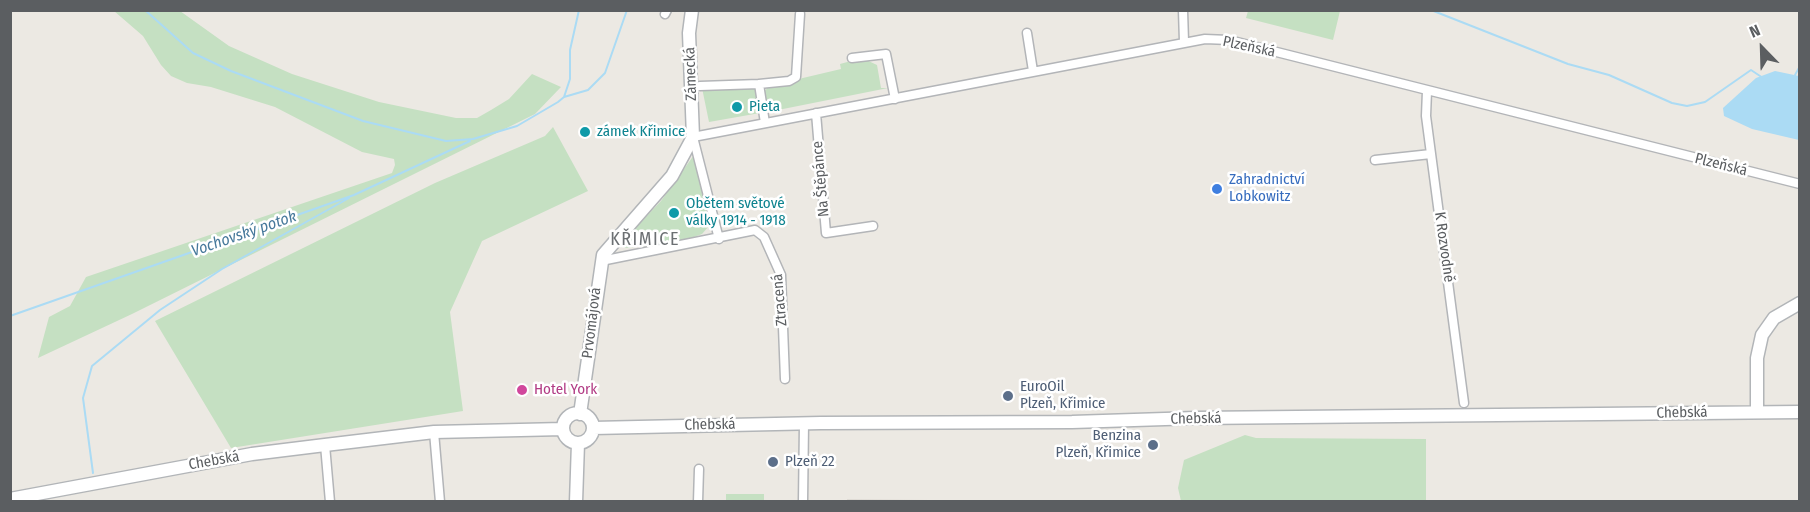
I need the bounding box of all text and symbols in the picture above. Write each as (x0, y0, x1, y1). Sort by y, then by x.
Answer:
north arrow (1732, 18, 1792, 78)
text: N (1747, 20, 1763, 42)
street label: Plzeňská (1221, 33, 1277, 61)
street label: Zámecká (681, 47, 701, 101)
place label: Pieta (749, 98, 780, 116)
marker: Pieta (730, 100, 744, 114)
place label: zámek Křimice (597, 123, 685, 141)
marker: zámek Křimice (578, 125, 592, 139)
street label: Na Štěpánce (809, 140, 833, 218)
street label: Plzeňská (1693, 150, 1749, 180)
place label: Zahradnictví Lobkowitz (1229, 171, 1305, 206)
marker: Zahradnictví Lobkowitz (1210, 182, 1224, 196)
place label: Obětem světové války 1914 - 1918 (686, 195, 786, 230)
marker: Obětem světové války 1914 - 1918 (667, 206, 681, 220)
water label: Vochovský potok (189, 207, 299, 261)
street label: K Rozvodně (1430, 211, 1458, 283)
district label: KŘIMICE (610, 229, 680, 251)
street label: Ztracená (769, 273, 791, 327)
street label: Prvomájová (579, 286, 605, 360)
place label: EuroOil Plzeň, Křimice (1020, 378, 1105, 413)
place label: Hotel York (534, 381, 597, 399)
marker: Hotel York (515, 383, 529, 397)
marker: EuroOil Plzeň, Křimice (1001, 389, 1015, 403)
street label: Chebská (1656, 404, 1708, 422)
street label: Chebská (1170, 410, 1222, 428)
street label: Chebská (684, 416, 736, 434)
place label: Benzina Plzeň, Křimice (1056, 427, 1141, 462)
marker: Benzina Plzeň, Křimice (1146, 438, 1160, 452)
street label: Chebská (187, 448, 241, 474)
place label: Plzeň 22 (785, 453, 835, 471)
marker: Plzeň 22 (766, 455, 780, 469)

